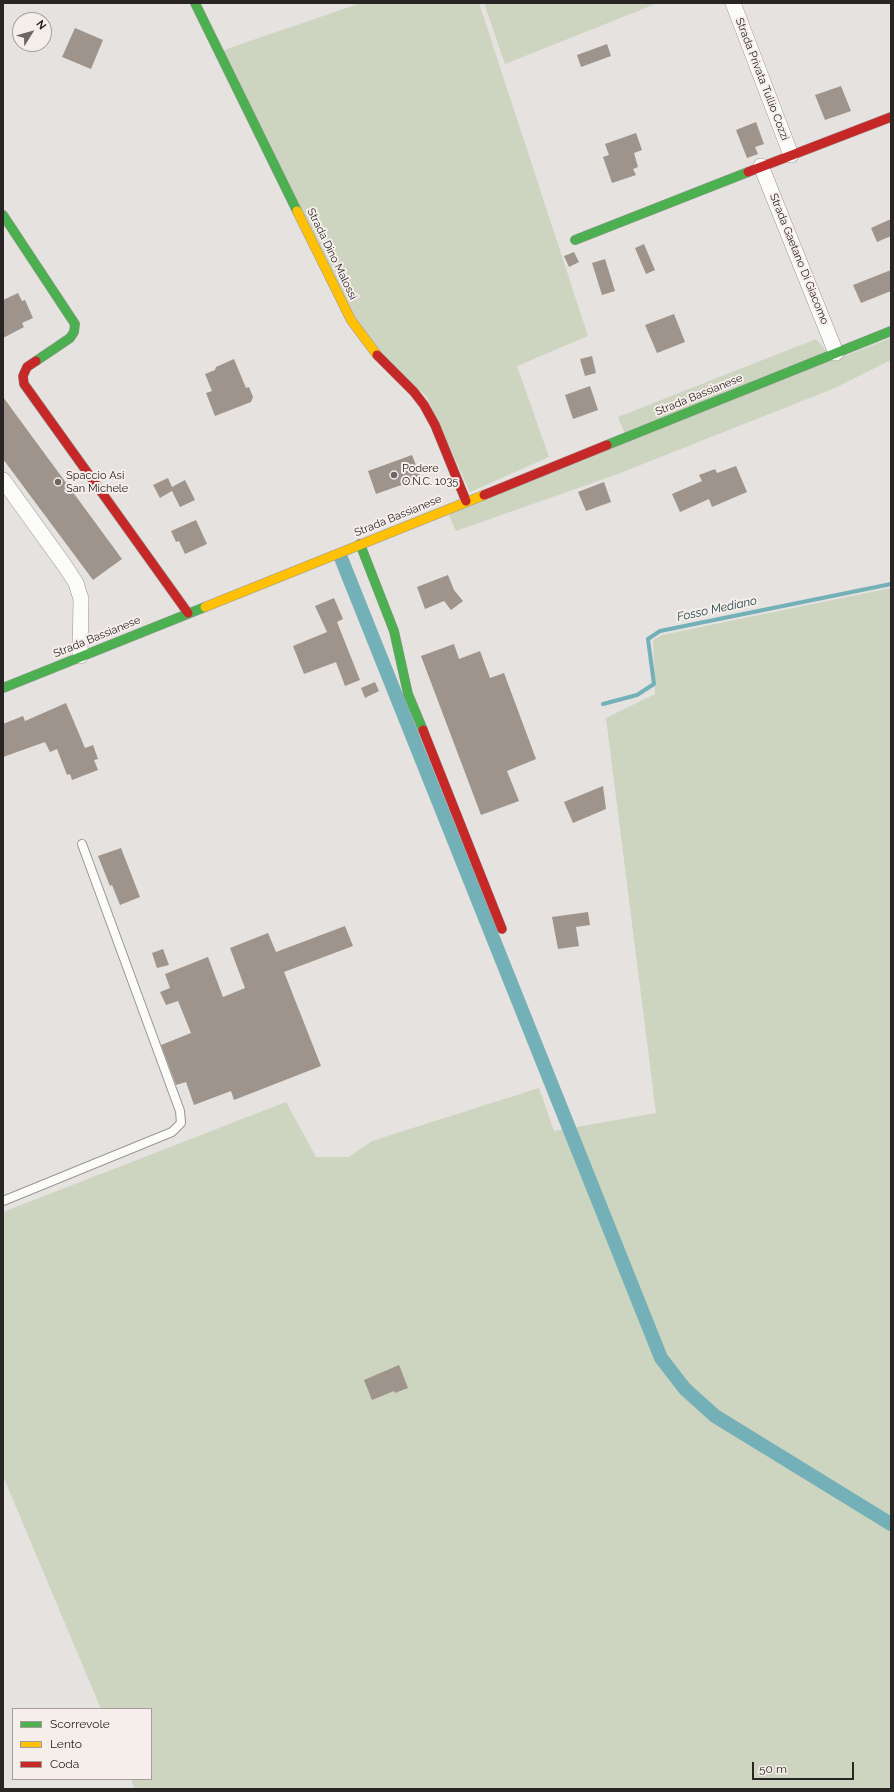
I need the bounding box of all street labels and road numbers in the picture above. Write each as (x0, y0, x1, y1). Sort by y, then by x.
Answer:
street label: Strada Privata Tullio Cozzi (733, 16, 791, 142)
street label: Strada Gaetano Di Giacomo (767, 192, 831, 326)
street label: Strada Dino Malossi (304, 206, 360, 302)
street label: Strada Bassianese (654, 372, 744, 418)
street label: Strada Bassianese (353, 493, 443, 539)
street label: Strada Bassianese (52, 614, 142, 660)

